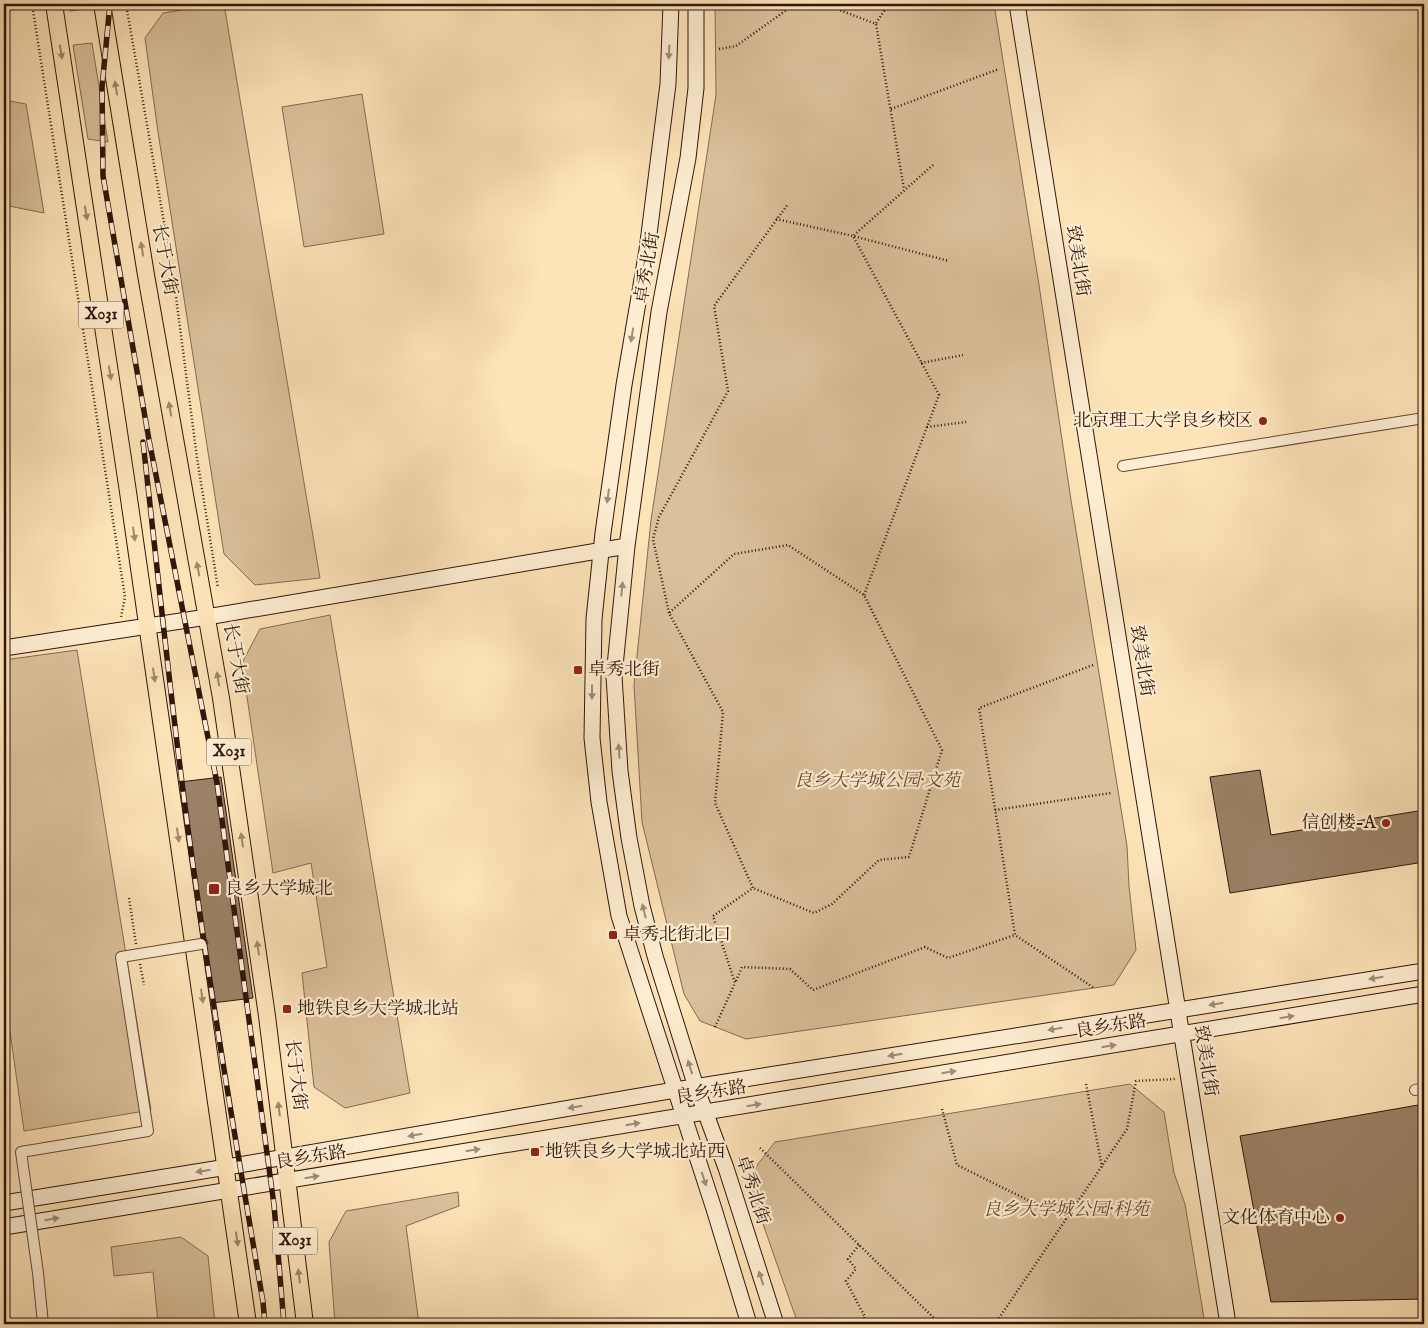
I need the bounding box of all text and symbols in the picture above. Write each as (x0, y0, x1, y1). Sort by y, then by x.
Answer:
one-way arrow (58, 44, 66, 60)
one-way arrow (665, 45, 673, 61)
one-way arrow (111, 80, 119, 96)
one-way arrow (82, 205, 90, 221)
street label: 长于大街 (146, 223, 182, 297)
street label: 致美北街 (1060, 224, 1094, 298)
street label: 卓秀北街 (630, 231, 666, 305)
one-way arrow (137, 240, 145, 256)
road number: X031 (78, 302, 124, 328)
one-way arrow (628, 327, 636, 343)
one-way arrow (106, 366, 114, 382)
one-way arrow (165, 401, 173, 417)
place label: 北京理工大学良乡校区 (1073, 410, 1253, 433)
marker: 北京理工大学良乡校区 (1257, 415, 1269, 427)
one-way arrow (604, 488, 612, 504)
one-way arrow (130, 526, 138, 542)
one-way arrow (194, 560, 202, 576)
one-way arrow (618, 580, 626, 596)
street label: 长于大街 (217, 622, 253, 696)
street label: 致美北街 (1124, 624, 1158, 698)
place label: 卓秀北街 (588, 659, 660, 682)
marker: 卓秀北街 (572, 664, 584, 676)
one-way arrow (150, 667, 158, 683)
one-way arrow (213, 670, 221, 686)
one-way arrow (588, 684, 596, 700)
road number: X031 (206, 739, 252, 766)
one-way arrow (615, 742, 623, 758)
park label: 良乡大学城公园·文苑 (794, 770, 963, 793)
place label: 信创楼-A (1301, 812, 1377, 835)
marker: 信创楼-A (1380, 817, 1392, 829)
one-way arrow (174, 828, 182, 844)
one-way arrow (238, 831, 246, 847)
place label: 良乡大学城北 (225, 878, 333, 901)
marker: 良乡大学城北 (207, 882, 221, 896)
one-way arrow (640, 904, 648, 919)
place label: 卓秀北街北口 (623, 924, 731, 947)
marker: 卓秀北街北口 (607, 929, 619, 941)
one-way arrow (253, 939, 261, 955)
one-way arrow (1368, 975, 1384, 983)
one-way arrow (198, 988, 206, 1004)
place label: 地铁良乡大学城北站 (297, 998, 459, 1021)
one-way arrow (1207, 1000, 1223, 1008)
marker: 地铁良乡大学城北站 (281, 1003, 293, 1015)
street label: 良乡东路 (1074, 1010, 1148, 1044)
one-way arrow (1279, 1012, 1295, 1020)
street label: 致美北街 (1188, 1024, 1222, 1098)
one-way arrow (1047, 1026, 1063, 1034)
street label: 长于大街 (279, 1038, 311, 1112)
one-way arrow (1102, 1042, 1118, 1050)
one-way arrow (886, 1052, 902, 1060)
one-way arrow (685, 1059, 693, 1074)
one-way arrow (942, 1068, 958, 1076)
street label: 良乡东路 (674, 1076, 748, 1110)
one-way arrow (275, 1100, 283, 1116)
one-way arrow (747, 1100, 763, 1108)
one-way arrow (567, 1104, 583, 1112)
one-way arrow (625, 1120, 641, 1128)
one-way arrow (407, 1131, 423, 1139)
street label: 良乡东路 (274, 1141, 348, 1175)
place label: 地铁良乡大学城北站西 (545, 1141, 725, 1164)
one-way arrow (465, 1146, 481, 1154)
marker: 地铁良乡大学城北站西 (529, 1146, 541, 1158)
street label: 卓秀北街 (730, 1152, 774, 1228)
one-way arrow (195, 1167, 211, 1175)
one-way arrow (701, 1171, 708, 1186)
one-way arrow (305, 1172, 321, 1180)
park label: 良乡大学城公园·科苑 (983, 1199, 1152, 1222)
place label: 文化体育中心 (1222, 1207, 1330, 1230)
marker: 文化体育中心 (1334, 1212, 1346, 1224)
one-way arrow (44, 1215, 60, 1223)
road number: X031 (272, 1228, 318, 1254)
one-way arrow (233, 1231, 241, 1247)
one-way arrow (295, 1268, 303, 1284)
one-way arrow (756, 1270, 764, 1285)

